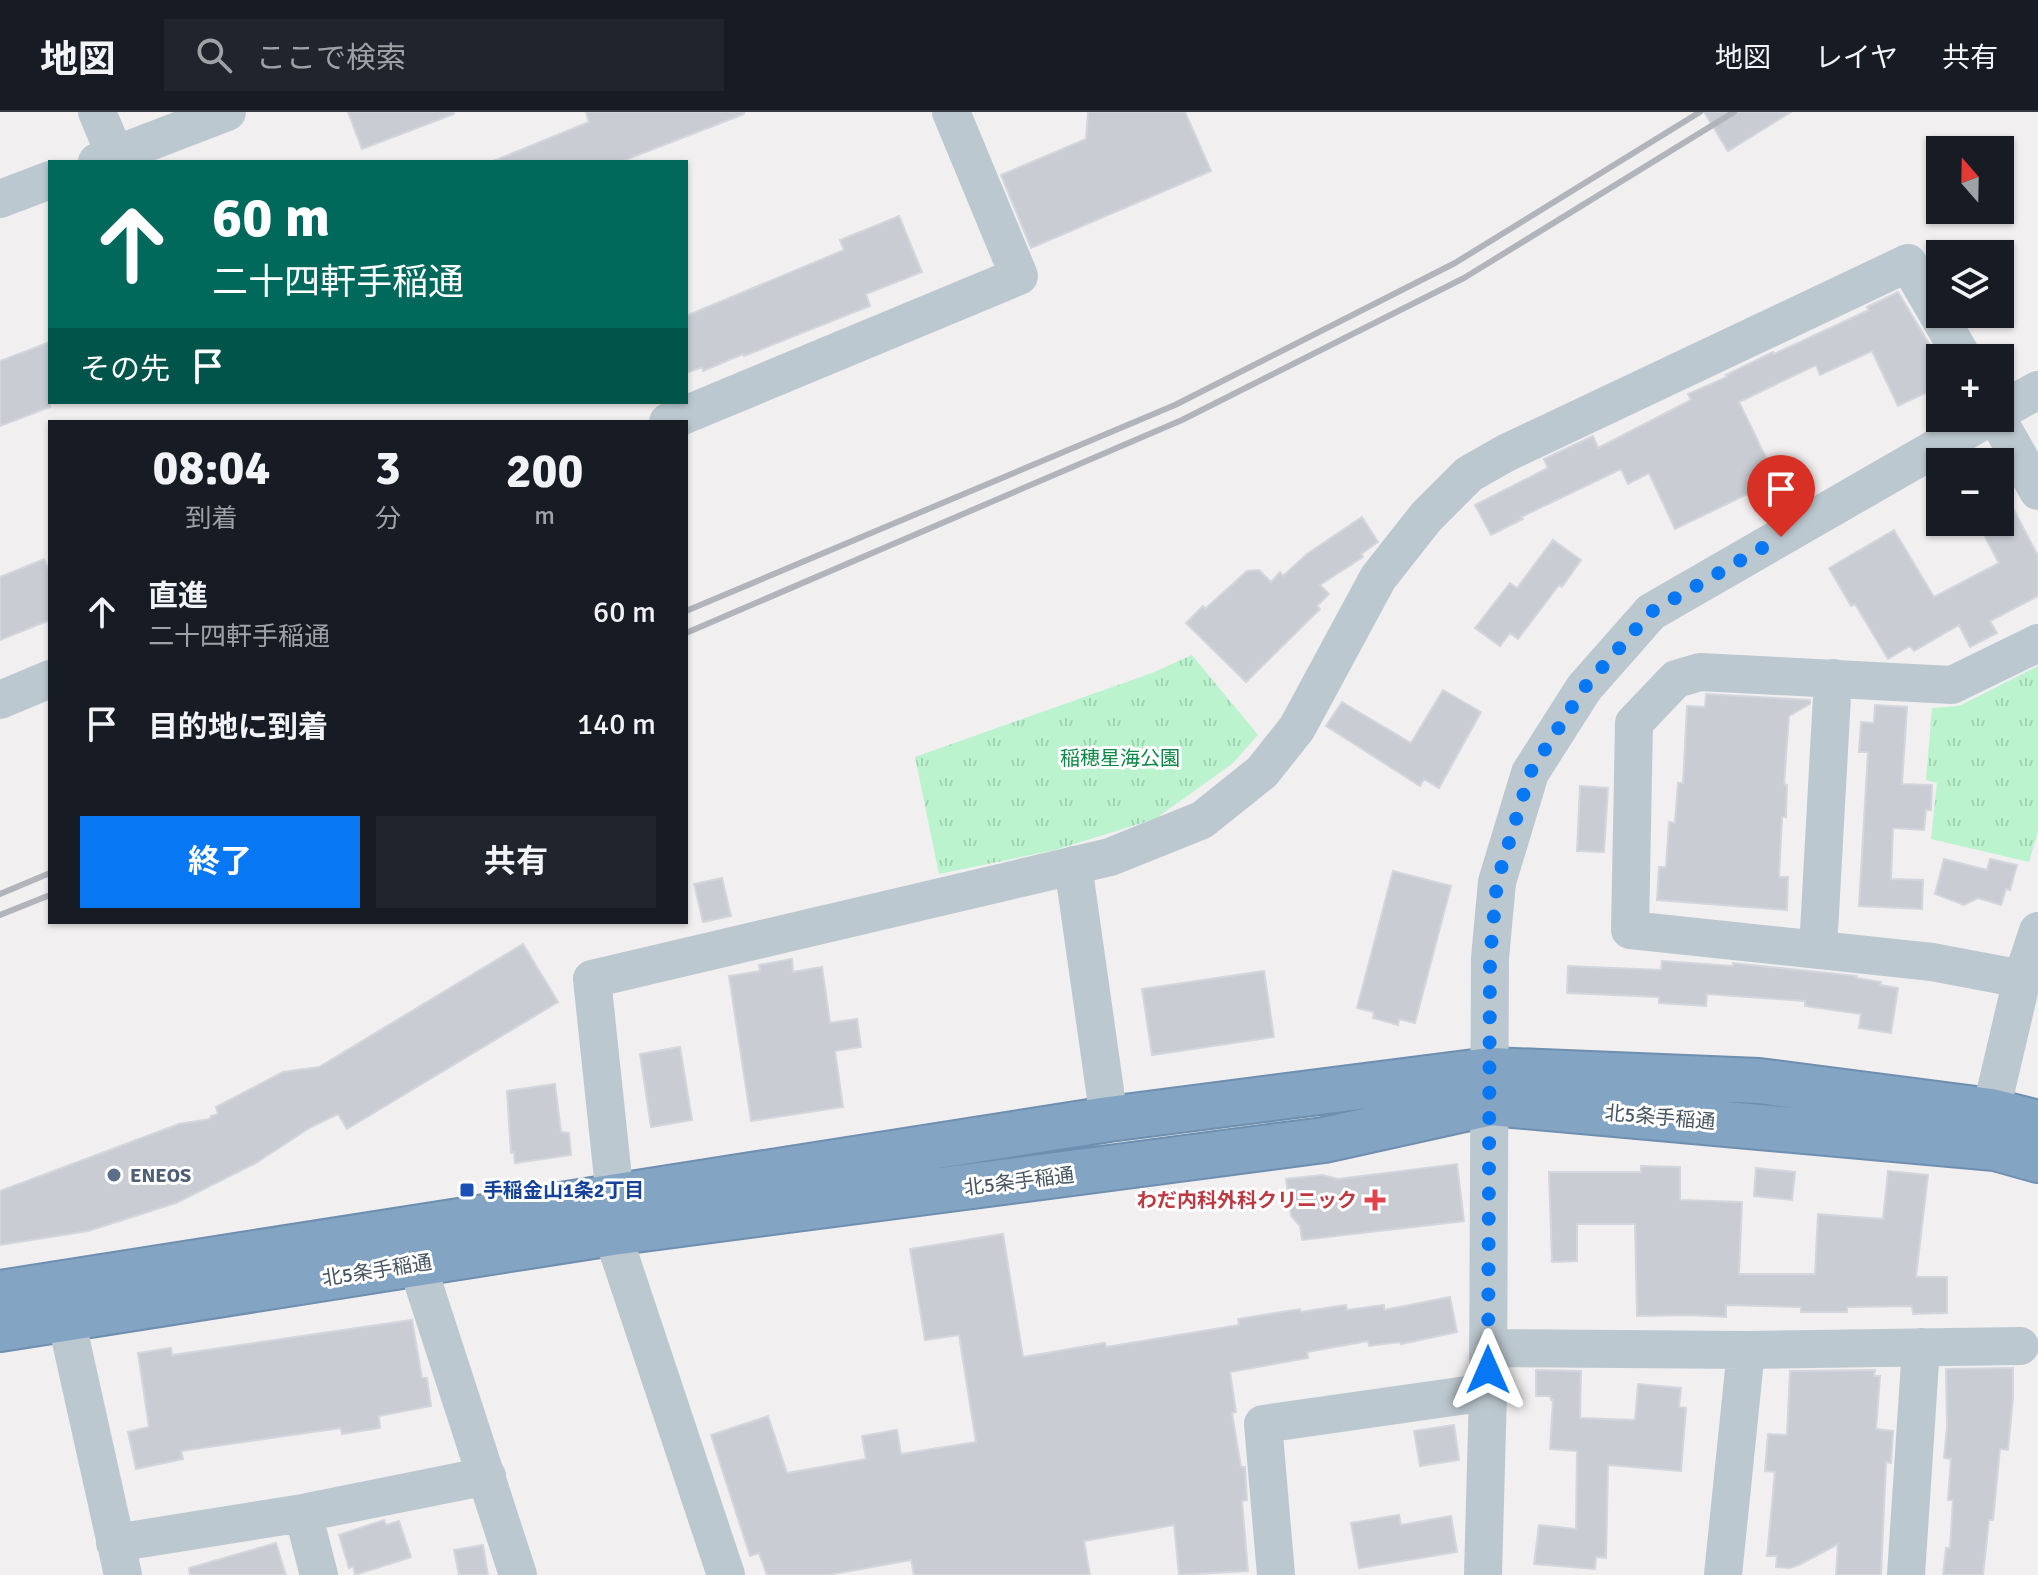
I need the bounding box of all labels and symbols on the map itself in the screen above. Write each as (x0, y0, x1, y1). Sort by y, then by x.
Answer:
north arrow (1926, 136, 2014, 224)
pin (1747, 455, 1815, 537)
park label: 稲穂星海公園 (1060, 746, 1180, 771)
street label: 北5条手稲通 (1604, 1100, 1716, 1135)
street label: 北5条手稲通 (963, 1162, 1076, 1201)
place label: ENEOS (130, 1163, 191, 1188)
marker: ENEOS (105, 1166, 123, 1184)
place label: 手稲金山1条2丁目 (483, 1178, 645, 1203)
marker: 手稲金山1条2丁目 (458, 1181, 476, 1199)
place label: わだ内科外科クリニック (1137, 1188, 1357, 1213)
marker: わだ内科外科クリニック (1364, 1189, 1386, 1211)
street label: 北5条手稲通 (320, 1249, 434, 1292)
position arrow (1446, 1328, 1530, 1412)

